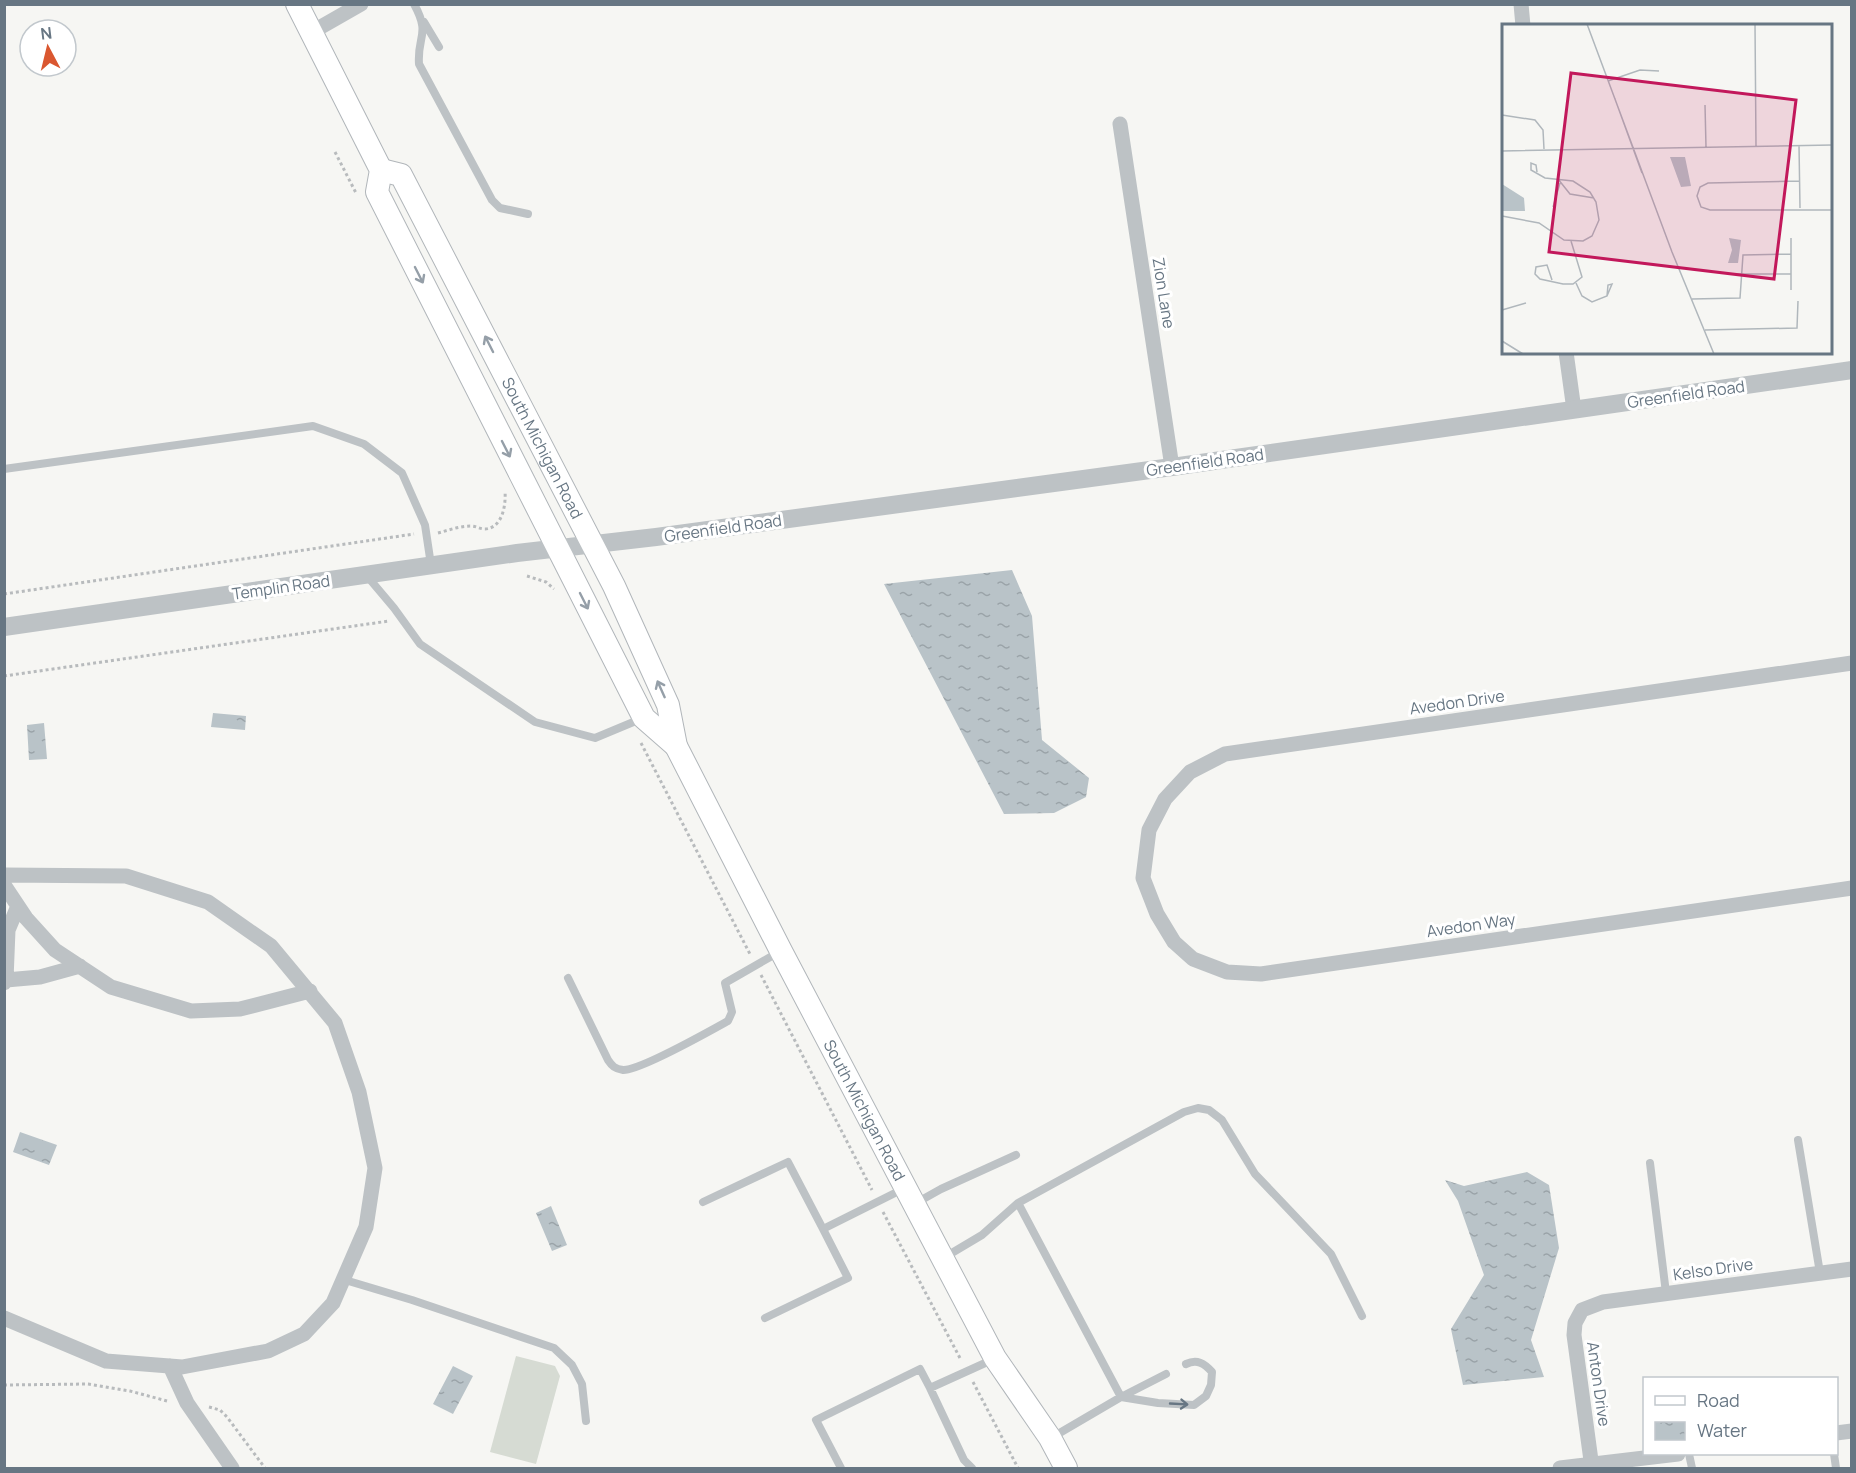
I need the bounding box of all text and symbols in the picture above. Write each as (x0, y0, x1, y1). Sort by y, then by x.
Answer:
north arrow (18, 18, 78, 78)
text: N (39, 21, 53, 45)
inset map (1502, 24, 1832, 354)
street label: Zion Lane (1148, 256, 1180, 330)
one-way arrow (413, 265, 425, 283)
one-way arrow (483, 335, 494, 353)
street label: South Michigan Road (497, 373, 588, 522)
street label: Greenfield Road (1626, 375, 1746, 413)
one-way arrow (501, 439, 513, 457)
street label: Greenfield Road (1145, 443, 1265, 481)
street label: Greenfield Road (663, 509, 783, 547)
street label: Templin Road (231, 569, 331, 605)
one-way arrow (578, 592, 590, 609)
one-way arrow (655, 681, 666, 699)
street label: Avedon Drive (1408, 684, 1506, 720)
street label: Avedon Way (1425, 908, 1517, 942)
street label: South Michigan Road (819, 1036, 911, 1184)
street label: Kelso Drive (1672, 1253, 1754, 1285)
street label: Anton Drive (1582, 1340, 1616, 1428)
legend (1643, 1377, 1838, 1455)
text: Road (1697, 1388, 1740, 1412)
one-way arrow (1169, 1399, 1189, 1410)
text: Water (1697, 1418, 1747, 1442)

